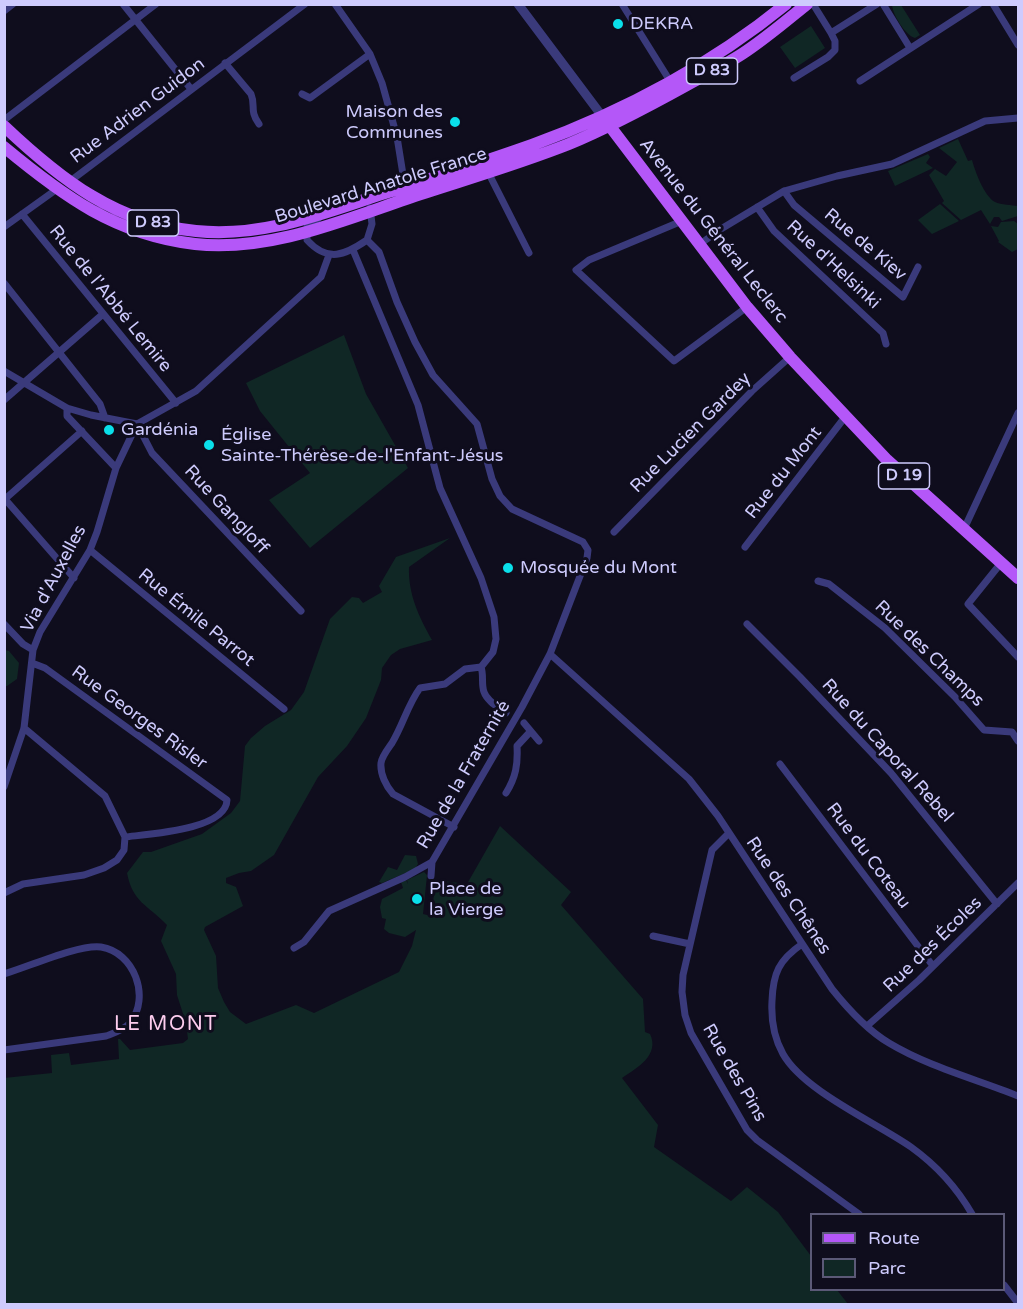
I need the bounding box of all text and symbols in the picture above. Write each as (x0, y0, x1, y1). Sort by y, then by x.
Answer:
place label: DEKRA (630, 13, 693, 35)
marker: DEKRA (611, 17, 625, 31)
street label: Rue Adrien Guidon (67, 53, 209, 169)
road number: D 83 (686, 58, 738, 84)
place label: Maison des Communes (346, 101, 443, 144)
marker: Maison des Communes (448, 115, 462, 129)
street label: Avenue du Général Leclerc (634, 134, 792, 328)
street label: Boulevard Anatole France (272, 143, 490, 229)
street label: Rue de Kiev (819, 204, 911, 286)
road number: D 83 (128, 210, 178, 236)
street label: Rue d'Helsinki (782, 216, 884, 314)
street label: Rue de l'Abbé Lemire (44, 221, 176, 377)
street label: Rue Lucien Gardey (626, 368, 756, 498)
place label: Gardénia (121, 419, 198, 441)
street label: Rue du Mont (741, 422, 827, 524)
marker: Gardénia (102, 423, 116, 437)
place label: Église Sainte-Thérèse-de-l'Enfant-Jésus (221, 424, 503, 466)
marker: Église Sainte-Thérèse-de-l'Enfant-Jésus (202, 438, 216, 452)
street label: Rue Gangloff (179, 461, 273, 559)
road number: D 19 (878, 463, 930, 489)
street label: Via d'Auxelles (17, 522, 91, 636)
place label: Mosquée du Mont (520, 557, 677, 579)
marker: Mosquée du Mont (501, 561, 515, 575)
street label: Rue Émile Parrot (133, 564, 259, 672)
street label: Rue des Champs (870, 596, 988, 712)
street label: Rue Georges Risler (67, 662, 211, 774)
street label: Rue du Caporal Rebel (817, 675, 957, 827)
street label: Rue de la Fraternité (413, 697, 515, 853)
street label: Rue du Coteau (821, 799, 915, 913)
street label: Rue des Chênes (741, 833, 835, 959)
place label: Place de la Vierge (429, 878, 503, 920)
marker: Place de la Vierge (410, 892, 424, 906)
street label: Rue des Écoles (879, 893, 987, 997)
district label: LE MONT (114, 1013, 218, 1037)
street label: Rue des Pins (697, 1020, 771, 1126)
legend (810, 1213, 1005, 1291)
text: Route (868, 1227, 920, 1249)
text: Parc (868, 1257, 906, 1279)

